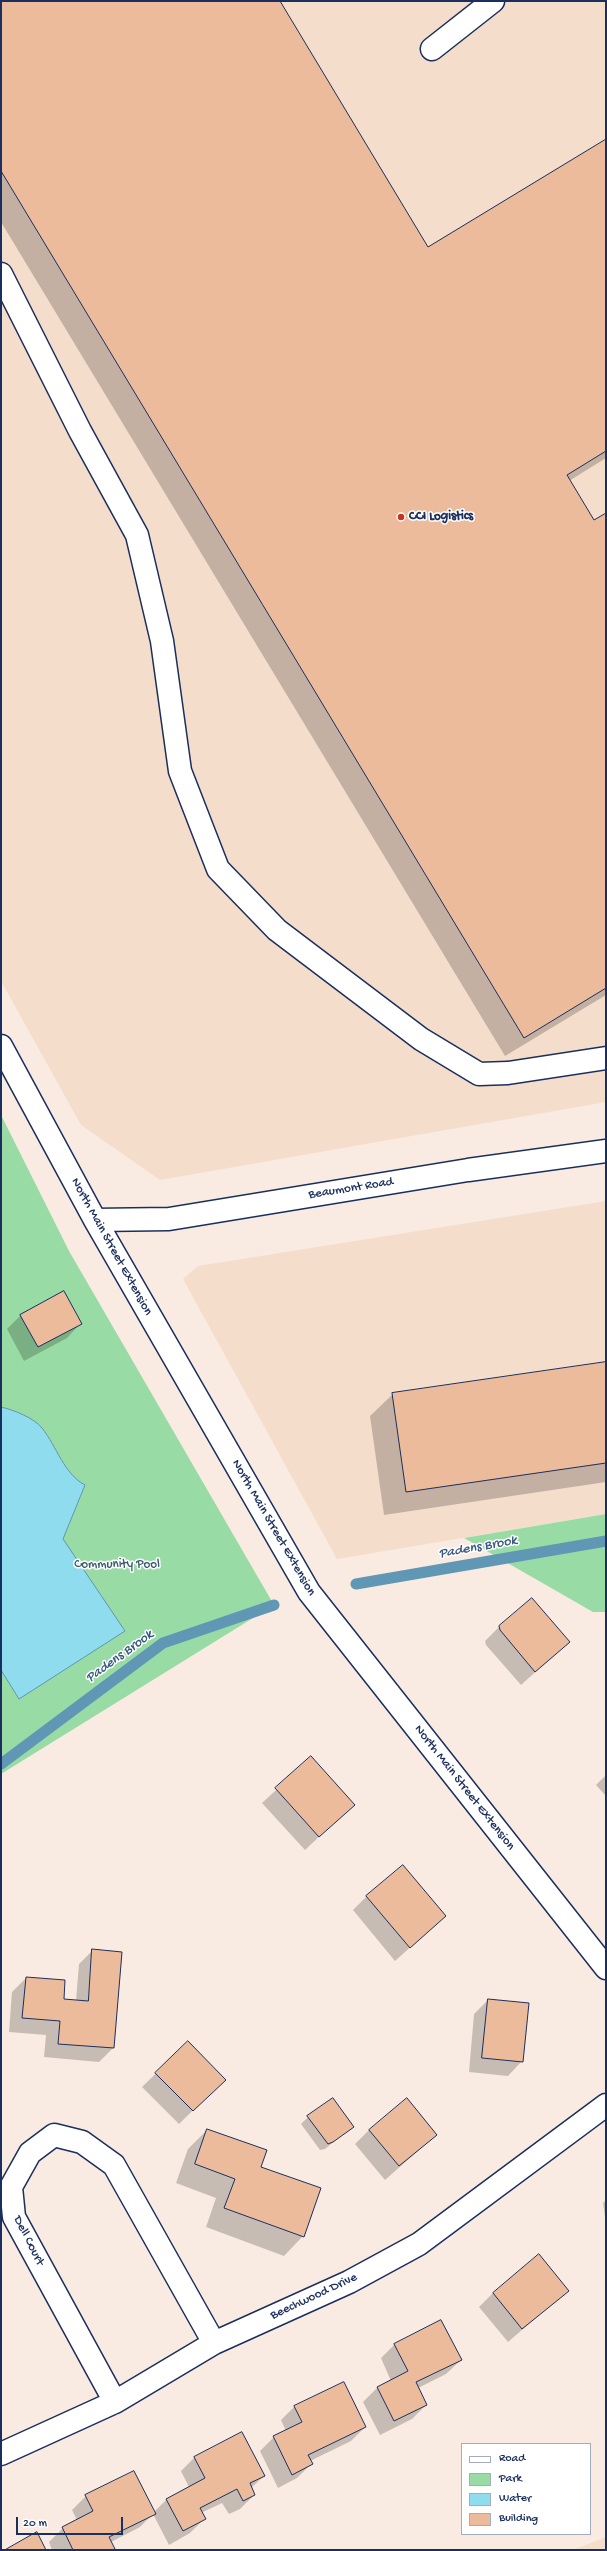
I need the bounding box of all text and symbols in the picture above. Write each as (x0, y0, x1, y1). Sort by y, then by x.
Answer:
place label: CCI Logistics (409, 509, 473, 525)
marker: CCI Logistics (396, 512, 406, 522)
street label: North Main Street Extension (67, 1175, 155, 1319)
street label: Beaumont Road (308, 1175, 394, 1203)
street label: North Main Street Extension (228, 1457, 318, 1599)
water label: Padens Brook (438, 1533, 518, 1563)
park label: Community Pool (74, 1557, 160, 1573)
water label: Padens Brook (83, 1627, 157, 1687)
street label: North Main Street Extension (410, 1722, 518, 1854)
street label: Dell Court (9, 2213, 47, 2269)
street label: Beechwood Drive (268, 2270, 360, 2324)
legend (461, 2443, 591, 2535)
text: Road (499, 2452, 525, 2466)
text: Park (499, 2472, 522, 2486)
text: Water (499, 2492, 531, 2506)
scale bar (18, 2509, 125, 2535)
text: Building (499, 2512, 538, 2526)
text: 20 m (23, 2517, 47, 2531)

